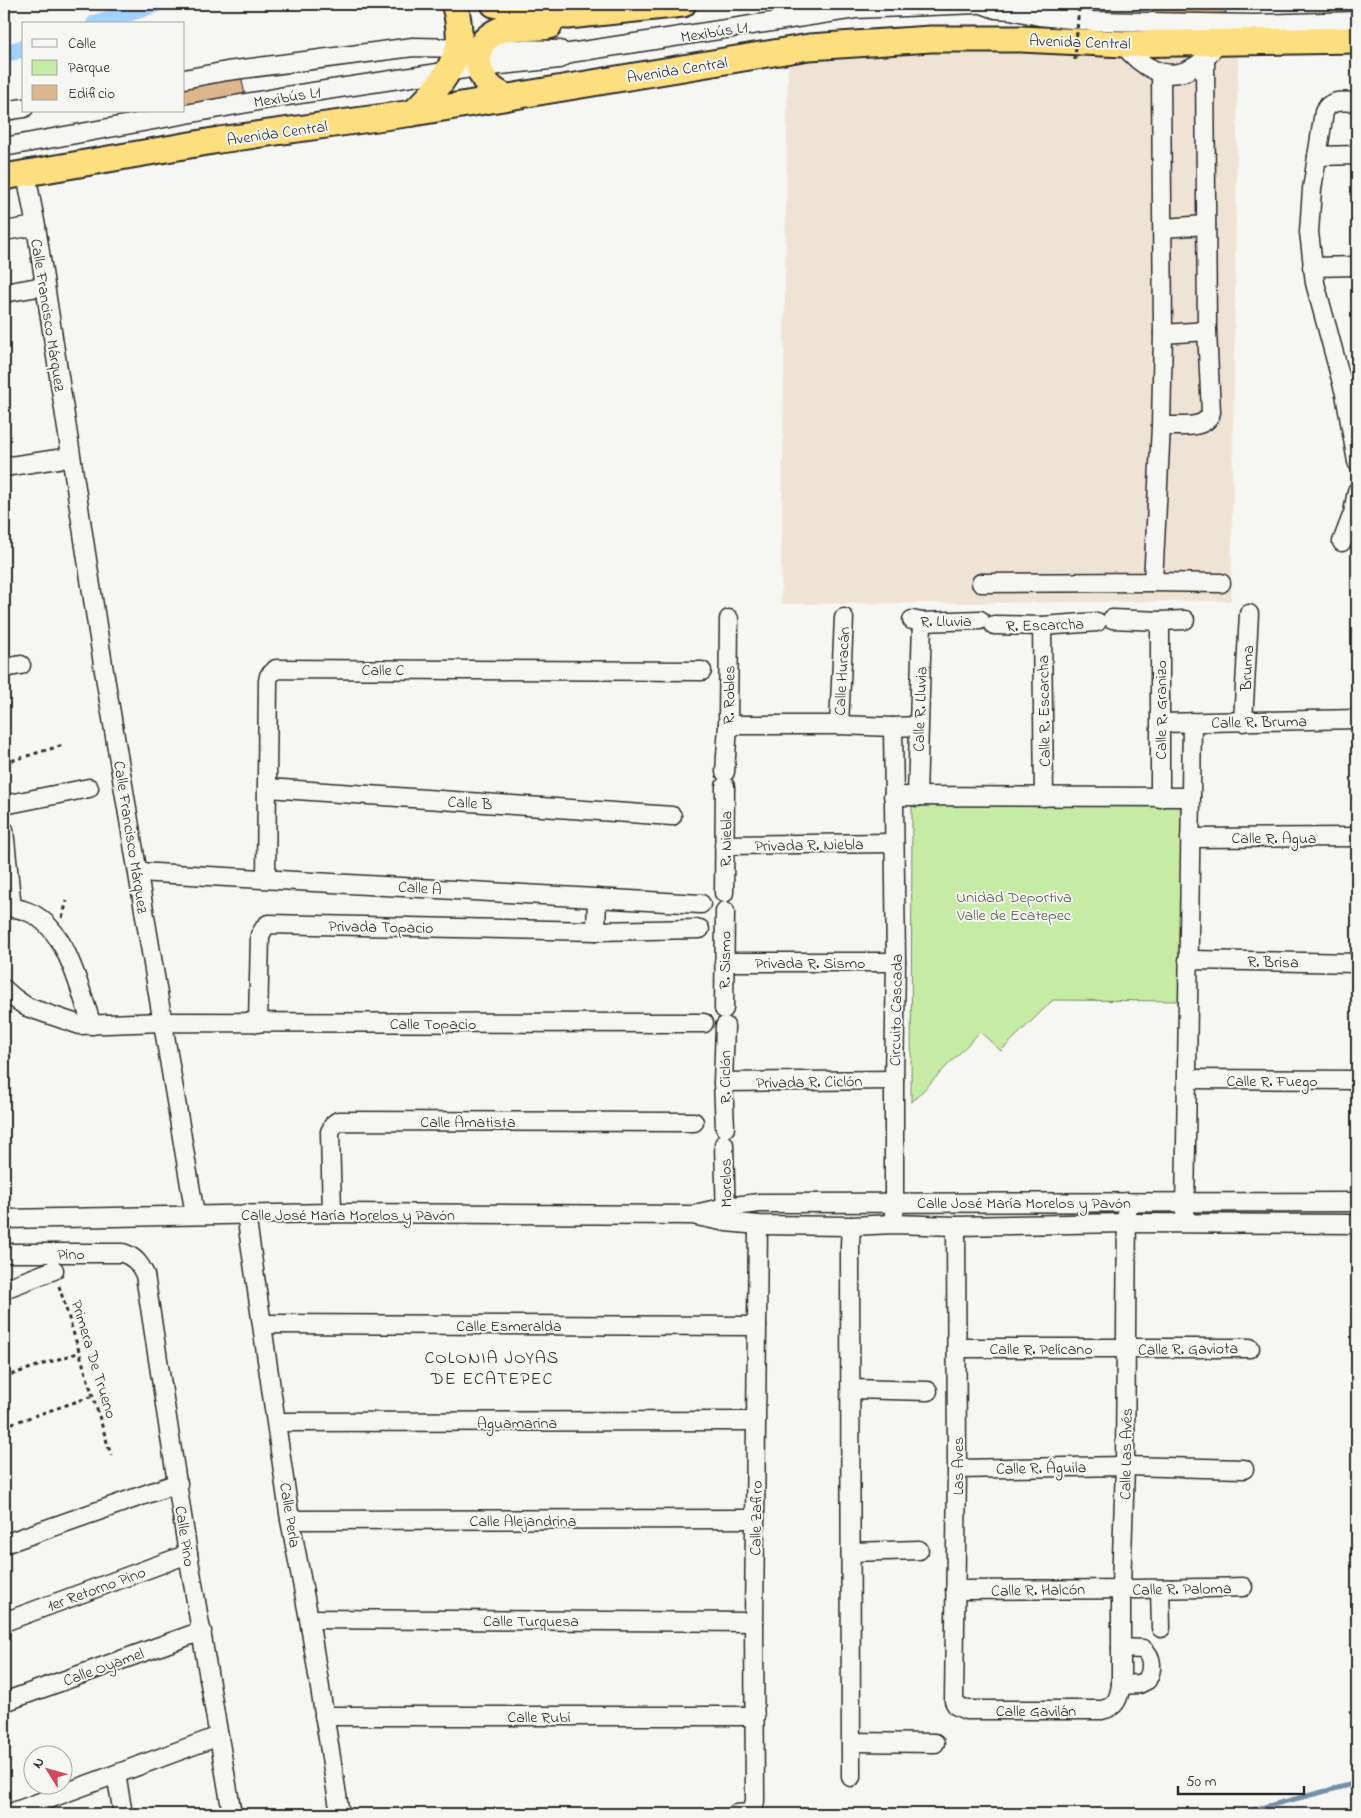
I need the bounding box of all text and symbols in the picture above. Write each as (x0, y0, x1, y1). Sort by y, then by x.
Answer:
street label: Mexibús L1 (679, 16, 750, 50)
legend (22, 22, 185, 112)
street label: Avenida Central (1029, 29, 1131, 57)
text: Calle (68, 33, 96, 55)
street label: Avenida Central (625, 51, 730, 91)
text: Parque (68, 57, 110, 79)
street label: Mexibús L1 (252, 81, 323, 115)
text: Edificio (68, 83, 115, 105)
street label: Avenida Central (225, 115, 330, 153)
street label: Calle Francisco Márquez (23, 237, 71, 394)
street label: R. Lluvia (920, 610, 972, 634)
street label: R. Escarcha (1006, 613, 1084, 639)
street label: Calle Huracán (829, 626, 857, 716)
street label: Bruma (1235, 645, 1261, 693)
street label: Calle R. Escarcha (1032, 655, 1058, 767)
street label: Calle C (362, 659, 405, 683)
street label: Calle R. Granizo (1150, 660, 1174, 760)
street label: R. Robles (717, 665, 743, 725)
street label: Calle R. Lluvia (908, 666, 934, 752)
street label: Calle R. Bruma (1211, 710, 1307, 736)
street label: Calle Francisco Márquez (106, 759, 154, 916)
street label: Calle B (447, 790, 493, 818)
street label: R. Niebla (715, 811, 739, 867)
street label: Calle R. Agua (1232, 827, 1316, 851)
street label: Privada R. Niebla (754, 833, 864, 859)
street label: Calle A (397, 875, 443, 903)
park label: Unidad Deportiva Valle de Ecatepec (956, 886, 1072, 928)
street label: Privada Topacio (328, 915, 434, 941)
street label: R. Sismo (713, 931, 739, 989)
street label: R. Brisa (1247, 951, 1299, 975)
street label: Privada R. Sismo (755, 952, 865, 976)
street label: Circuito Cascada (884, 954, 910, 1066)
street label: Calle Topacio (390, 1013, 476, 1037)
street label: R. Ciclón (714, 1050, 738, 1104)
street label: Privada R. Ciclón (756, 1070, 863, 1096)
street label: Calle R. Fuego (1226, 1070, 1318, 1094)
street label: Calle Amatista (420, 1111, 516, 1135)
street label: Morelos (715, 1158, 739, 1208)
street label: Calle José María Morelos y Pavón (917, 1192, 1131, 1216)
street label: Calle José María Morelos y Pavón (241, 1204, 455, 1228)
street label: Pino (57, 1243, 85, 1267)
street label: Primera De Trueno (64, 1297, 123, 1422)
street label: Calle Esmeralda (456, 1315, 562, 1339)
street label: Calle R. Gaviota (1138, 1337, 1238, 1363)
street label: Calle R. Pelícano (989, 1338, 1093, 1362)
district label: COLONIA JOYAS DE ECATEPEC (425, 1346, 559, 1393)
street label: Calle Las Avés (1114, 1408, 1140, 1500)
street label: Aguamarina (477, 1412, 557, 1436)
street label: Las Aves (947, 1437, 971, 1495)
street label: Calle R. Águila (996, 1456, 1086, 1482)
street label: Calle Zafiro (744, 1480, 770, 1556)
street label: Calle Perla (272, 1481, 306, 1550)
street label: Calle Pino (167, 1504, 201, 1568)
street label: Calle Alejandrina (470, 1510, 576, 1534)
street label: 1er Retorno Pino (44, 1561, 149, 1619)
street label: Calle R. Paloma (1132, 1577, 1232, 1603)
street label: Calle R. Halcón (991, 1578, 1085, 1604)
street label: Calle Turquesa (483, 1610, 579, 1634)
street label: Calle Oyamel (60, 1642, 148, 1694)
street label: Calle Gavilán (996, 1700, 1076, 1724)
street label: Calle Rubí (507, 1706, 571, 1730)
north arrow (22, 1746, 72, 1796)
text: N (28, 1753, 50, 1773)
scale bar (1178, 1763, 1305, 1795)
text: 50 m (1186, 1771, 1217, 1793)

